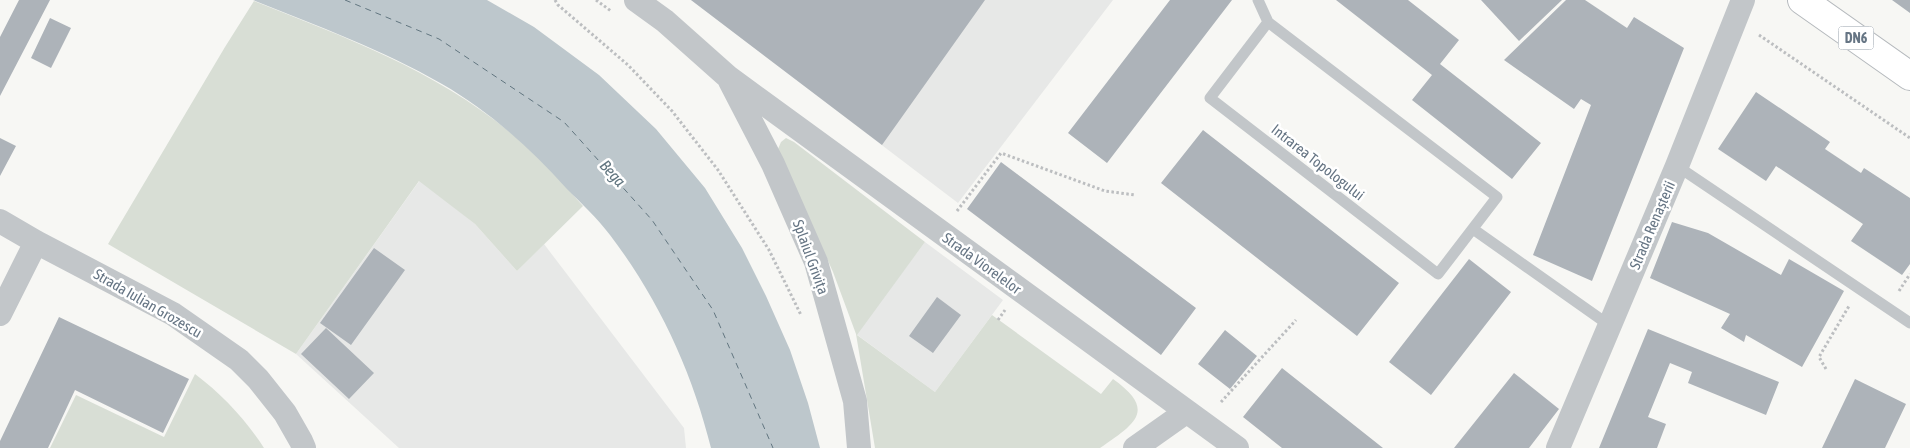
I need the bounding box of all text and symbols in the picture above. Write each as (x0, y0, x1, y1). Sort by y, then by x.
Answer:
road number: DN6 (1838, 26, 1874, 49)
street label: Intrarea Topologului (1268, 121, 1368, 203)
water label: Bega (596, 156, 630, 191)
street label: Strada Renașterii (1626, 178, 1678, 272)
street label: Splaiul Grivița (790, 218, 832, 296)
street label: Strada Viorelelor (939, 229, 1025, 298)
street label: Strada Iulian Grozescu (91, 265, 205, 341)

